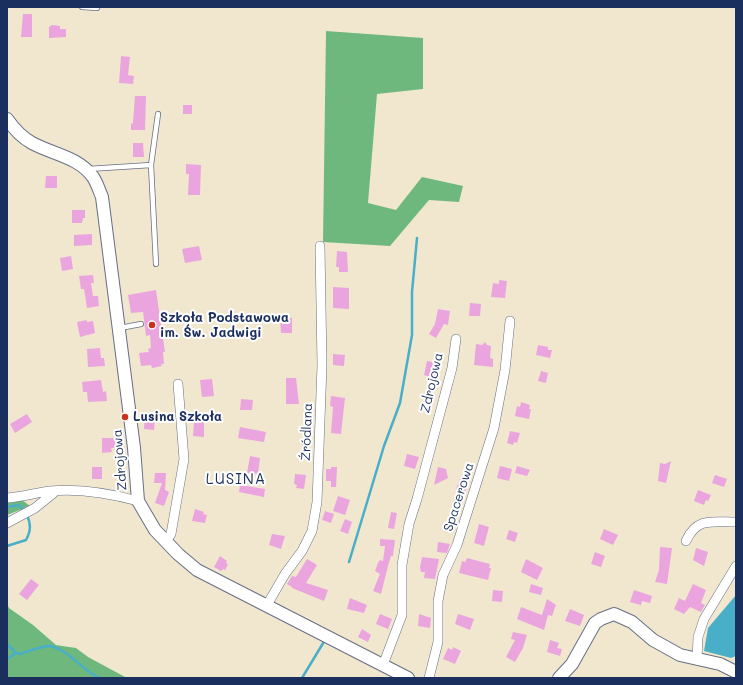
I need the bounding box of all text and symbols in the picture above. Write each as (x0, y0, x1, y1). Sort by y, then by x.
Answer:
place label: Szkoła Podstawowa im. Św. Jadwigi (160, 310, 289, 341)
marker: Szkoła Podstawowa im. Św. Jadwigi (147, 320, 157, 330)
street label: Zdrojowa (417, 351, 447, 415)
street label: Źródlana (298, 403, 316, 461)
place label: Lusina Szkoła (133, 409, 222, 425)
marker: Lusina Szkoła (120, 412, 130, 422)
street label: Zdrojowa (110, 429, 130, 491)
street label: Spacerowa (441, 461, 477, 533)
district label: LUSINA (206, 470, 266, 488)

